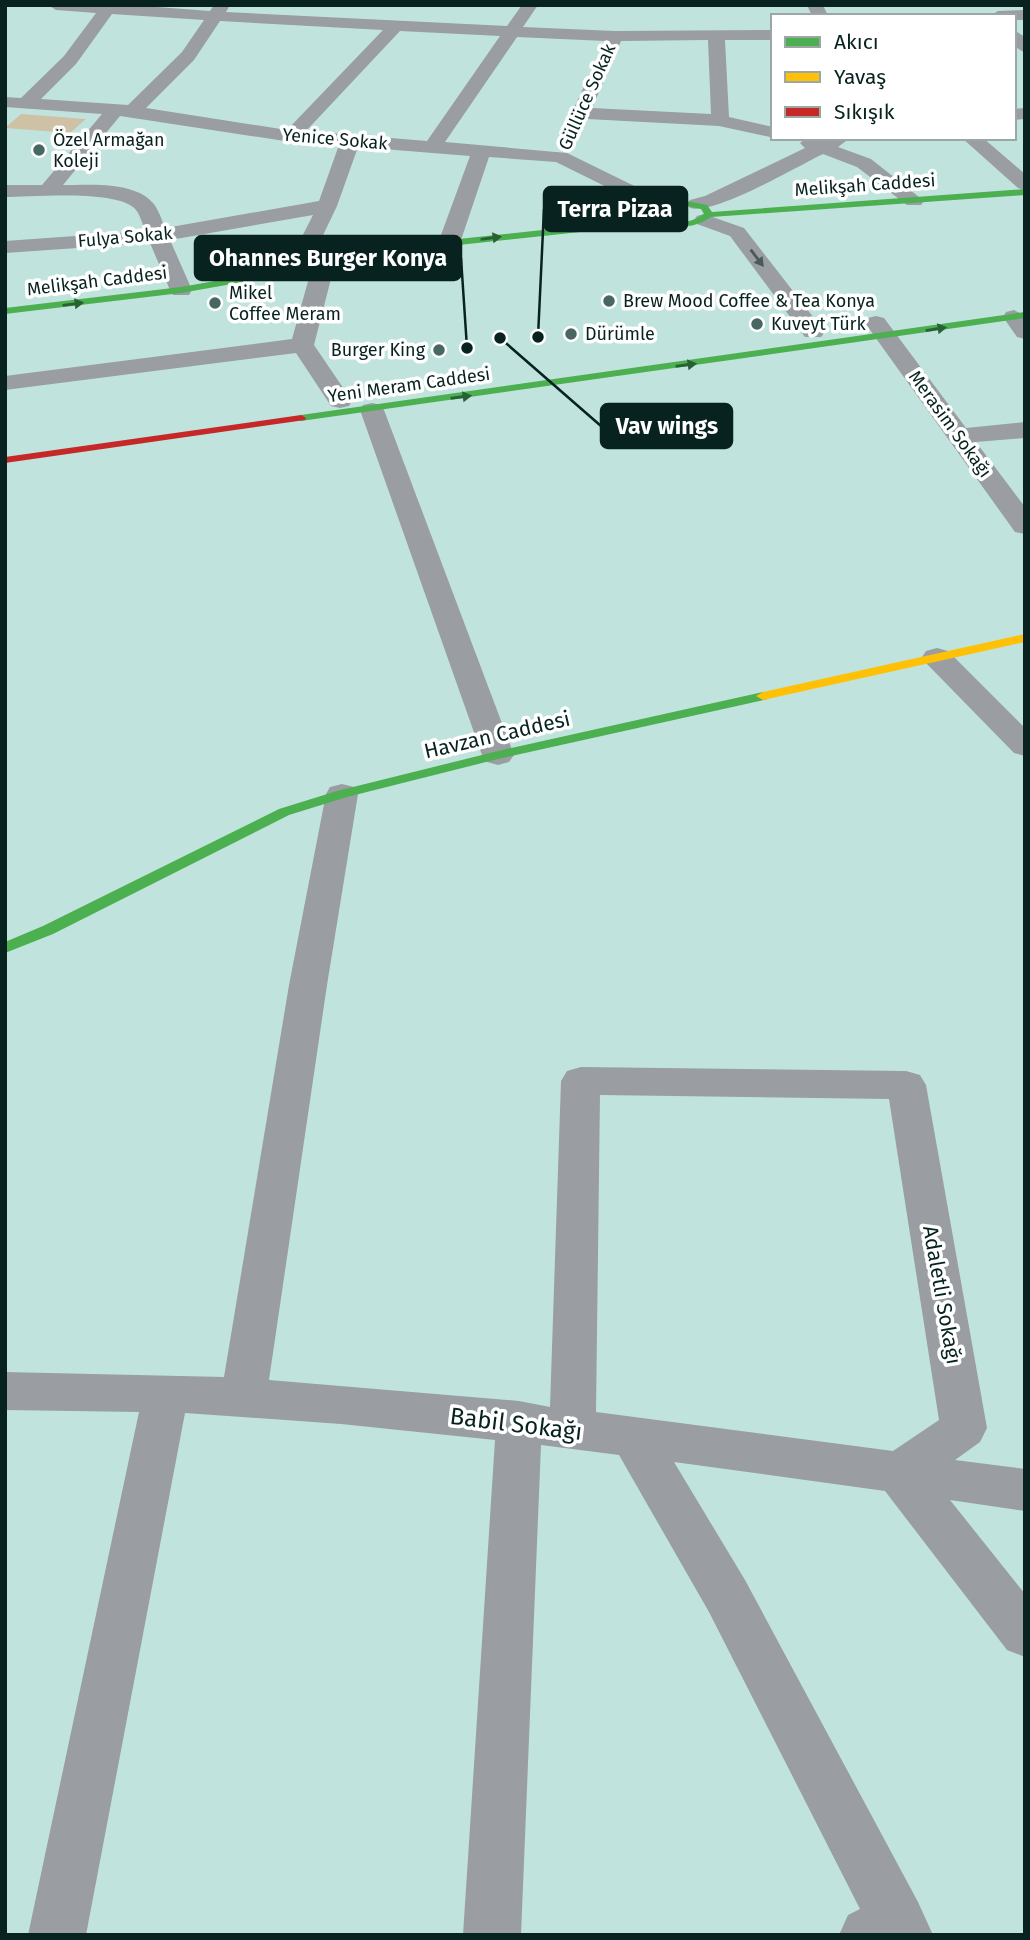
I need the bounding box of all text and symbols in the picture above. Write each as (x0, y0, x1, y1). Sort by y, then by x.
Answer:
legend (771, 14, 1016, 140)
text: Akıcı (834, 29, 879, 55)
street label: Güllüce Sokak (554, 40, 621, 154)
text: Yavaş (834, 64, 886, 90)
text: Sıkışık (834, 99, 895, 125)
street label: Yenice Sokak (282, 123, 389, 155)
place label: Özel Armağan Koleji (53, 129, 165, 172)
marker: Özel Armağan Koleji (31, 142, 47, 158)
street label: Melikşah Caddesi (794, 169, 936, 201)
callout: Terra Pizaa (544, 187, 687, 231)
text: Terra Pizaa (557, 195, 673, 223)
street label: Fulya Sokak (77, 222, 174, 252)
one-way arrow (480, 232, 502, 243)
callout: Ohannes Burger Konya (195, 236, 461, 280)
text: Ohannes Burger Konya (209, 244, 447, 272)
one-way arrow (750, 249, 764, 267)
street label: Melikşah Caddesi (26, 261, 168, 301)
place label: Mikel Coffee Meram (229, 282, 341, 325)
place label: Brew Mood Coffee & Tea Konya (623, 290, 875, 312)
marker: Brew Mood Coffee & Tea Konya (601, 293, 617, 309)
marker: Mikel Coffee Meram (207, 295, 223, 311)
one-way arrow (62, 298, 84, 309)
place label: Kuveyt Türk (771, 313, 867, 335)
marker: Kuveyt Türk (749, 316, 765, 332)
place label: Dürümle (585, 323, 655, 345)
one-way arrow (925, 323, 947, 334)
marker: Dürümle (563, 326, 579, 342)
place label: Burger King (331, 339, 426, 361)
marker: Burger King (431, 342, 447, 358)
one-way arrow (675, 359, 697, 370)
street label: Yeni Meram Caddesi (326, 363, 492, 407)
street label: Merasim Sokağı (904, 366, 996, 482)
one-way arrow (450, 391, 472, 402)
callout: Vav wings (601, 404, 732, 448)
text: Vav wings (615, 412, 718, 440)
street label: Havzan Caddesi (421, 706, 573, 764)
street label: Adaletli Sokağı (917, 1224, 967, 1366)
street label: Babil Sokağı (448, 1402, 584, 1446)

